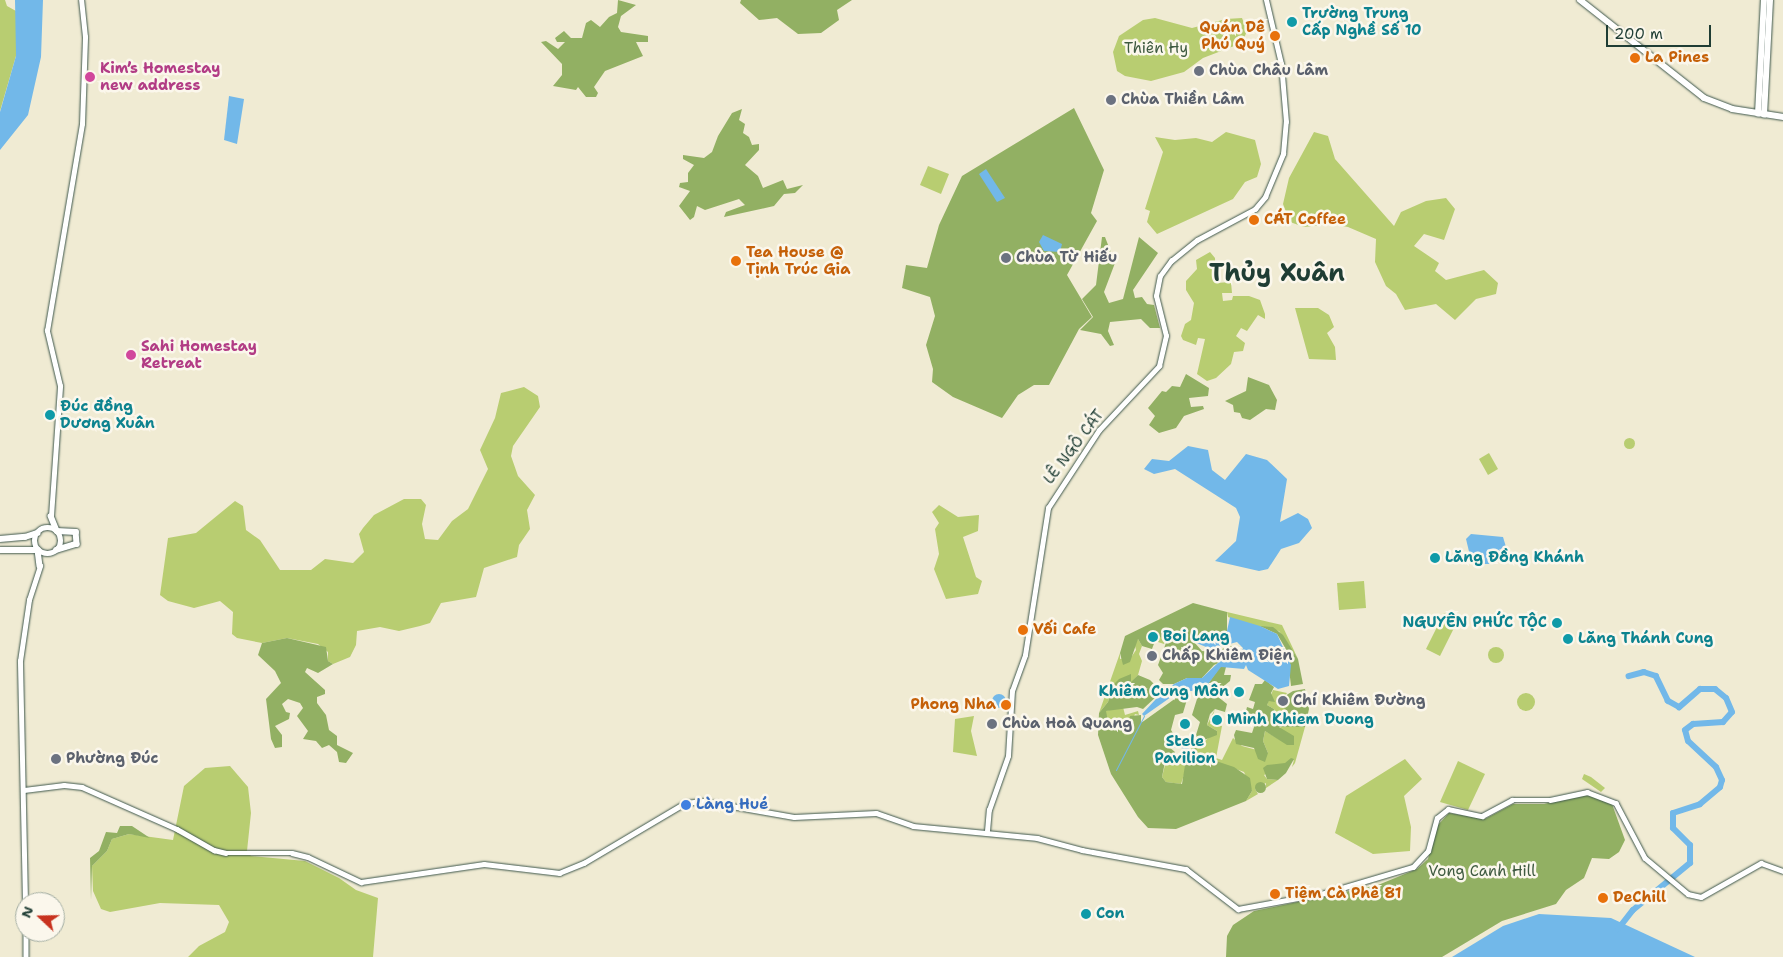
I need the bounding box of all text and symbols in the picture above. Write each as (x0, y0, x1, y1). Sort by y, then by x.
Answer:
place label: Trường Trung Cấp Nghề Số 10 (1302, 4, 1422, 39)
scale bar (1608, 15, 1713, 47)
marker: Trường Trung Cấp Nghề Số 10 (1286, 16, 1298, 28)
place label: Quán Dê Phú Quý (1199, 18, 1265, 53)
text: 200 m (1614, 24, 1663, 44)
marker: Quán Dê Phú Quý (1269, 30, 1281, 42)
park label: Thiên Hy (1124, 40, 1188, 58)
place label: La Pines (1645, 49, 1709, 67)
marker: La Pines (1629, 52, 1641, 64)
place label: Kim’s Homestay new address (100, 59, 220, 94)
place label: Chùa Châu Lâm (1209, 62, 1328, 80)
marker: Chùa Châu Lâm (1193, 65, 1205, 77)
marker: Kim’s Homestay new address (84, 71, 96, 83)
place label: Chùa Thiền Lâm (1121, 91, 1244, 109)
marker: Chùa Thiền Lâm (1105, 94, 1117, 106)
place label: CÁT Coffee (1264, 211, 1346, 229)
marker: CÁT Coffee (1248, 214, 1260, 226)
place label: Tea House @ Tịnh Trúc Gia (746, 243, 850, 278)
place label: Chùa Từ Hiếu (1016, 249, 1117, 267)
marker: Chùa Từ Hiếu (1000, 252, 1012, 264)
marker: Tea House @ Tịnh Trúc Gia (730, 255, 742, 267)
district label: Thủy Xuân (1209, 257, 1345, 287)
place label: Sahi Homestay Retreat (141, 337, 257, 372)
marker: Sahi Homestay Retreat (125, 349, 137, 361)
place label: Đúc đồng Dương Xuân (60, 397, 155, 432)
street label: LÊ NGÔ CÁT (1040, 406, 1108, 488)
marker: Đúc đồng Dương Xuân (44, 409, 56, 421)
place label: Lăng Đồng Khánh (1445, 549, 1584, 567)
marker: Lăng Đồng Khánh (1429, 552, 1441, 564)
place label: NGUYÊN PHỨC TỘC (1402, 614, 1547, 632)
marker: NGUYÊN PHỨC TỘC (1551, 617, 1563, 629)
place label: Vối Cafe (1033, 621, 1096, 639)
marker: Vối Cafe (1017, 624, 1029, 636)
place label: Boi Lang (1163, 628, 1230, 646)
place label: Lăng Thánh Cung (1578, 630, 1713, 648)
marker: Boi Lang (1147, 631, 1159, 643)
marker: Lăng Thánh Cung (1562, 633, 1574, 645)
place label: Chấp Khiêm Điện (1162, 647, 1292, 665)
marker: Chấp Khiêm Điện (1146, 650, 1158, 662)
place label: Khiêm Cung Môn (1099, 683, 1229, 701)
marker: Khiêm Cung Môn (1233, 686, 1245, 698)
place label: Chí Khiêm Đường (1293, 692, 1425, 710)
marker: Chí Khiêm Đường (1277, 695, 1289, 707)
place label: Phong Nha (910, 696, 996, 714)
marker: Phong Nha (1000, 699, 1012, 711)
place label: Minh Khiem Duong (1227, 711, 1374, 729)
marker: Minh Khiem Duong (1211, 714, 1223, 726)
place label: Chùa Hoà Quang (1002, 715, 1132, 733)
marker: Chùa Hoà Quang (986, 718, 998, 730)
marker: Stele Pavilion (1179, 718, 1191, 730)
place label: Stele Pavilion (1154, 732, 1216, 767)
place label: Phường Đúc (66, 750, 159, 768)
marker: Phường Đúc (50, 753, 62, 765)
place label: Làng Hué (696, 796, 768, 814)
marker: Làng Hué (680, 799, 692, 811)
park label: Vong Canh Hill (1428, 863, 1536, 881)
place label: Tiệm Cà Phê 81 (1285, 885, 1401, 903)
marker: Tiệm Cà Phê 81 (1269, 888, 1281, 900)
place label: DeChill (1613, 889, 1666, 907)
north arrow (15, 892, 65, 942)
marker: DeChill (1597, 892, 1609, 904)
text: N (17, 904, 37, 920)
place label: Con (1096, 905, 1125, 923)
marker: Con (1080, 908, 1092, 920)

